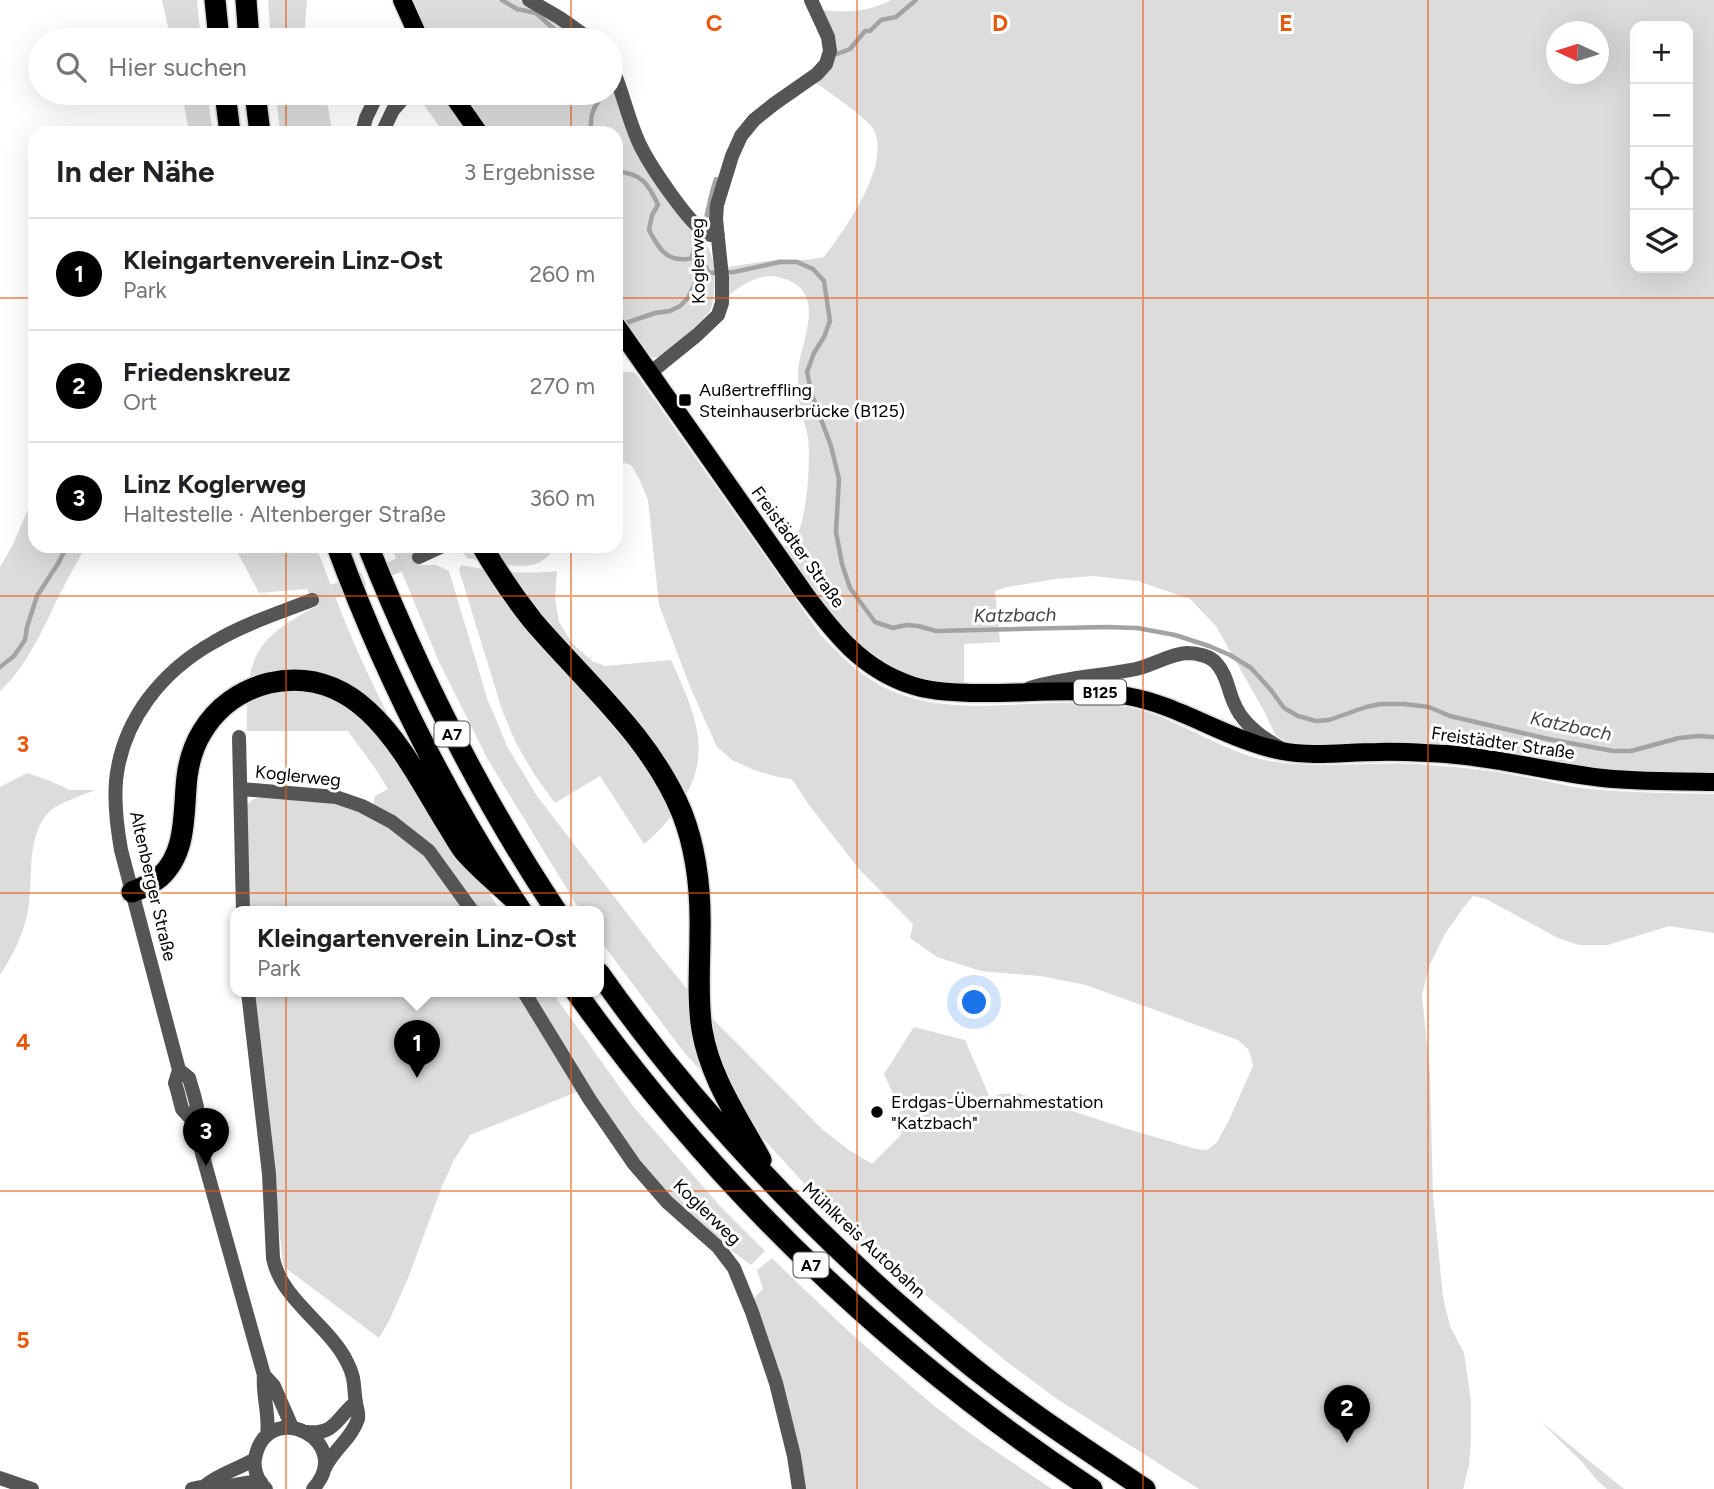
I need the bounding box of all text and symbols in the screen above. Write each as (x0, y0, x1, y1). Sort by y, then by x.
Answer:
text: C (706, 9, 723, 37)
text: D (992, 9, 1008, 37)
text: E (1279, 9, 1293, 37)
north arrow (1546, 21, 1609, 84)
map controls (1630, 21, 1693, 273)
button: + (1630, 21, 1693, 84)
search box (28, 28, 623, 105)
icon: search (52, 48, 90, 86)
text: Hier suchen (108, 51, 247, 83)
button: − (1630, 84, 1693, 147)
button: locate (1630, 147, 1693, 210)
text: In der Nähe (56, 153, 215, 190)
text: 3 Ergebnisse (464, 158, 595, 186)
button: layers (1630, 210, 1693, 273)
street label: Koglerweg (686, 218, 710, 304)
text: Kleingartenverein Linz-Ost (123, 244, 443, 276)
text: 1 (74, 260, 84, 288)
text: 260 m (529, 260, 595, 288)
text: Park (123, 276, 167, 304)
text: Friedenskreuz (123, 356, 290, 388)
text: 2 (72, 372, 86, 400)
text: 270 m (530, 372, 595, 400)
place label: Außertreffling Steinhauserbrücke (B125) (699, 379, 905, 422)
text: Ort (123, 388, 157, 416)
marker: Außertreffling Steinhauserbrücke (B125) (677, 392, 693, 408)
text: Linz Koglerweg (123, 468, 306, 500)
street label: Freistädter Straße (747, 482, 850, 612)
text: 3 (73, 484, 85, 512)
text: 360 m (529, 484, 595, 512)
text: Haltestelle · Altenberger Straße (123, 500, 446, 528)
water label: Katzbach (974, 603, 1057, 627)
road number: B125 (1074, 680, 1126, 705)
water label: Katzbach (1528, 706, 1614, 746)
road number: A7 (434, 722, 470, 747)
street label: Freistädter Straße (1430, 722, 1576, 764)
text: 3 (17, 730, 29, 758)
street label: Koglerweg (254, 761, 342, 791)
street label: Altenberger Straße (125, 809, 181, 963)
popup (230, 906, 604, 997)
text: Kleingartenverein Linz-Ost (257, 922, 577, 954)
text: Park (257, 954, 301, 982)
your location (957, 985, 991, 1019)
pin: 1 (394, 1020, 440, 1078)
text: 4 (16, 1028, 30, 1056)
place label: Erdgas-Übernahmestation "Katzbach" (891, 1091, 1103, 1134)
marker: Erdgas-Übernahmestation "Katzbach" (869, 1104, 885, 1120)
pin: 3 (183, 1108, 229, 1166)
street label: Koglerweg (668, 1174, 746, 1250)
street label: Mühlkreis Autobahn (798, 1177, 930, 1303)
road number: A7 (794, 1252, 828, 1278)
text: 5 (16, 1326, 30, 1354)
pin: 2 (1324, 1385, 1370, 1443)

